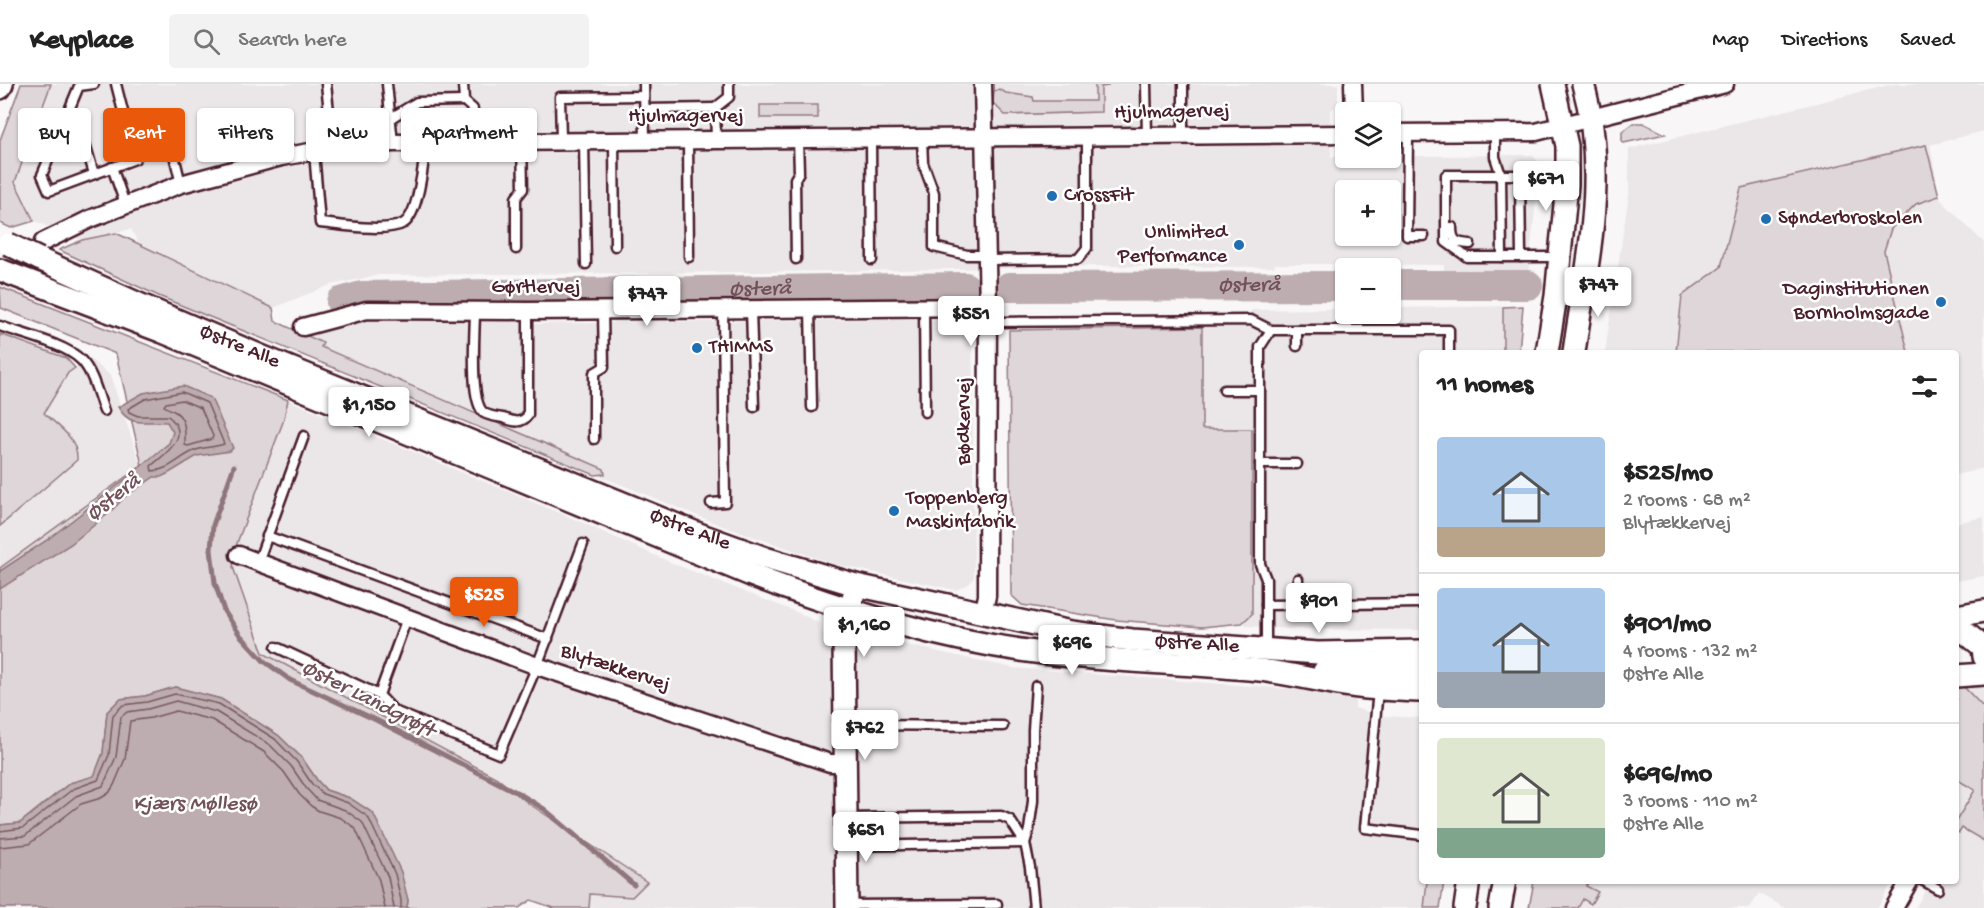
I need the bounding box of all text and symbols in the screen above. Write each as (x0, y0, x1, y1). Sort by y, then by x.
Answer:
search box (169, 14, 589, 68)
text: Keyplace (30, 25, 133, 58)
icon: search (190, 25, 223, 58)
text: Search here (238, 28, 347, 54)
text: Map (1712, 29, 1749, 54)
text: Directions (1782, 29, 1867, 54)
text: Saved (1900, 29, 1954, 54)
street label: Hjulmagervej (1114, 99, 1230, 127)
map controls (1335, 102, 1401, 324)
button: layers (1335, 102, 1401, 168)
street label: Hjulmagervej (628, 105, 744, 130)
chip: Buy (18, 108, 91, 162)
chip: Rent (103, 108, 185, 162)
chip: Filters (197, 108, 294, 162)
chip: New (306, 108, 389, 162)
chip: Apartment (401, 108, 537, 162)
pin: $671 (1510, 161, 1582, 212)
text: $671 (1527, 169, 1565, 192)
button: + (1335, 180, 1401, 246)
place label: CrossFit (1064, 184, 1135, 209)
marker: CrossFit (1045, 189, 1059, 203)
place label: Sønderbroskolen (1778, 207, 1922, 232)
marker: Sønderbroskolen (1759, 212, 1773, 226)
place label: Unlimited Performance (1117, 221, 1229, 270)
marker: Unlimited Performance (1232, 238, 1246, 252)
button: − (1335, 258, 1401, 324)
pin: $747 (1562, 267, 1634, 318)
water label: Østerå (1218, 273, 1282, 299)
text: $747 (1578, 275, 1618, 298)
street label: Gørtlervej (491, 276, 581, 301)
pin: $747 (611, 276, 683, 327)
water label: Østerå (729, 277, 793, 304)
place label: Daginstitutionen Bornholmsgade (1781, 278, 1930, 327)
text: $747 (627, 284, 667, 307)
marker: Daginstitutionen Bornholmsgade (1934, 295, 1948, 309)
pin: $551 (935, 296, 1007, 347)
text: $551 (952, 304, 990, 327)
street label: Østre Alle (196, 319, 284, 375)
place label: THIMMS (708, 336, 773, 361)
marker: THIMMS (690, 341, 704, 355)
icon: filters (1908, 370, 1941, 403)
text: 11 homes (1437, 371, 1533, 402)
street label: Bødkervej (953, 377, 978, 466)
pin: $1,150 (320, 387, 418, 438)
text: $1,150 (342, 395, 396, 418)
text: $525/mo (1623, 459, 1713, 490)
icon: home (1485, 461, 1557, 533)
water label: Østerå (82, 468, 148, 527)
place label: Toppenberg Maskinfabrik (905, 487, 1017, 536)
text: 2 rooms · 68 m² (1623, 490, 1751, 513)
street label: Østre Alle (646, 503, 735, 557)
marker: Toppenberg Maskinfabrik (887, 504, 901, 518)
text: Blytækkervej (1623, 513, 1731, 536)
pin: $525 (448, 577, 520, 628)
pin: $901 (1283, 583, 1355, 634)
text: $525 (464, 585, 504, 608)
text: $901 (1300, 591, 1338, 614)
pin: $1,160 (815, 607, 913, 658)
text: $901/mo (1623, 610, 1711, 641)
icon: home (1485, 612, 1557, 684)
text: $1,160 (838, 615, 890, 638)
pin: $696 (1036, 625, 1108, 676)
street label: Østre Alle (1154, 629, 1241, 660)
text: $696 (1052, 633, 1092, 656)
street label: Blytækkervej (556, 639, 673, 698)
text: 4 rooms · 132 m² (1623, 641, 1757, 664)
water label: Øster Landgrøft (297, 655, 442, 746)
text: Østre Alle (1623, 664, 1704, 687)
pin: $762 (829, 710, 901, 761)
text: $762 (845, 718, 885, 741)
text: $696/mo (1623, 760, 1712, 791)
icon: home (1485, 762, 1557, 834)
text: 3 rooms · 110 m² (1623, 791, 1758, 814)
water label: Kjærs Møllesø (133, 792, 258, 818)
pin: $651 (830, 812, 902, 863)
text: Østre Alle (1623, 814, 1704, 837)
text: $651 (847, 820, 885, 843)

